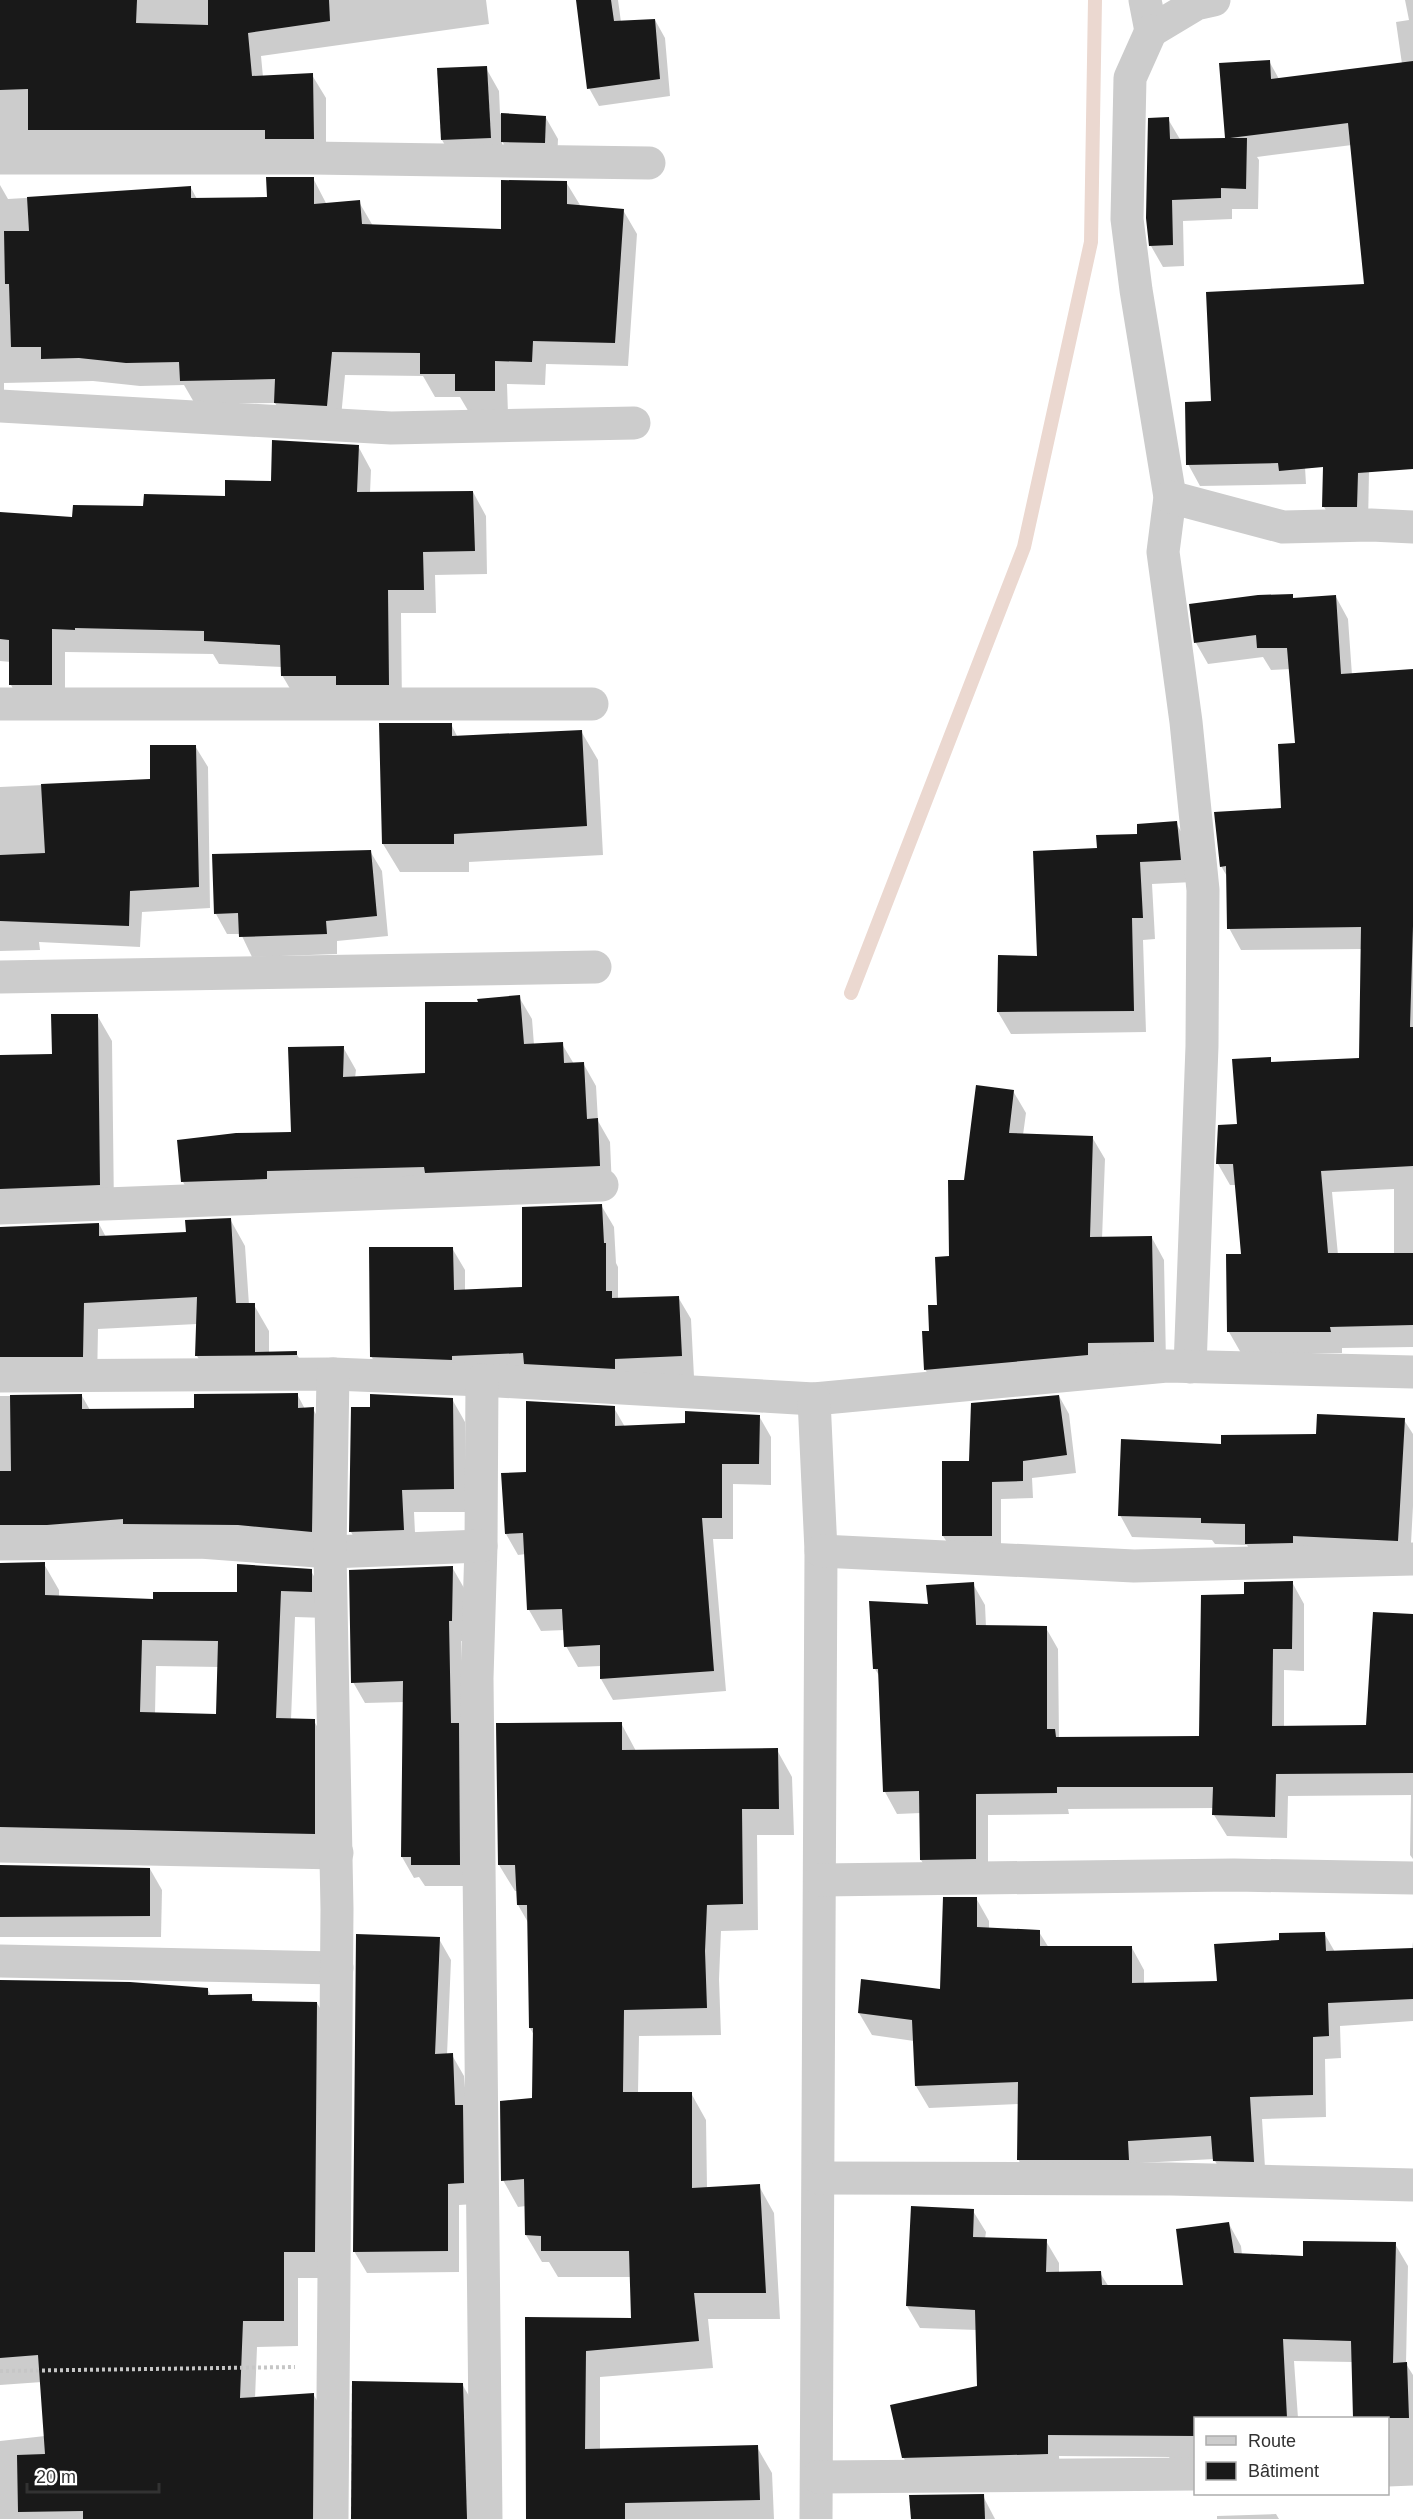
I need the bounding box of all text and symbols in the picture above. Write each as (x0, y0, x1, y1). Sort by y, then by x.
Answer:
legend (1194, 2417, 1389, 2495)
text: Route (1248, 2431, 1296, 2451)
scale bar (27, 2456, 159, 2494)
text: Bâtiment (1248, 2461, 1319, 2481)
text: 20 m (36, 2467, 76, 2487)

